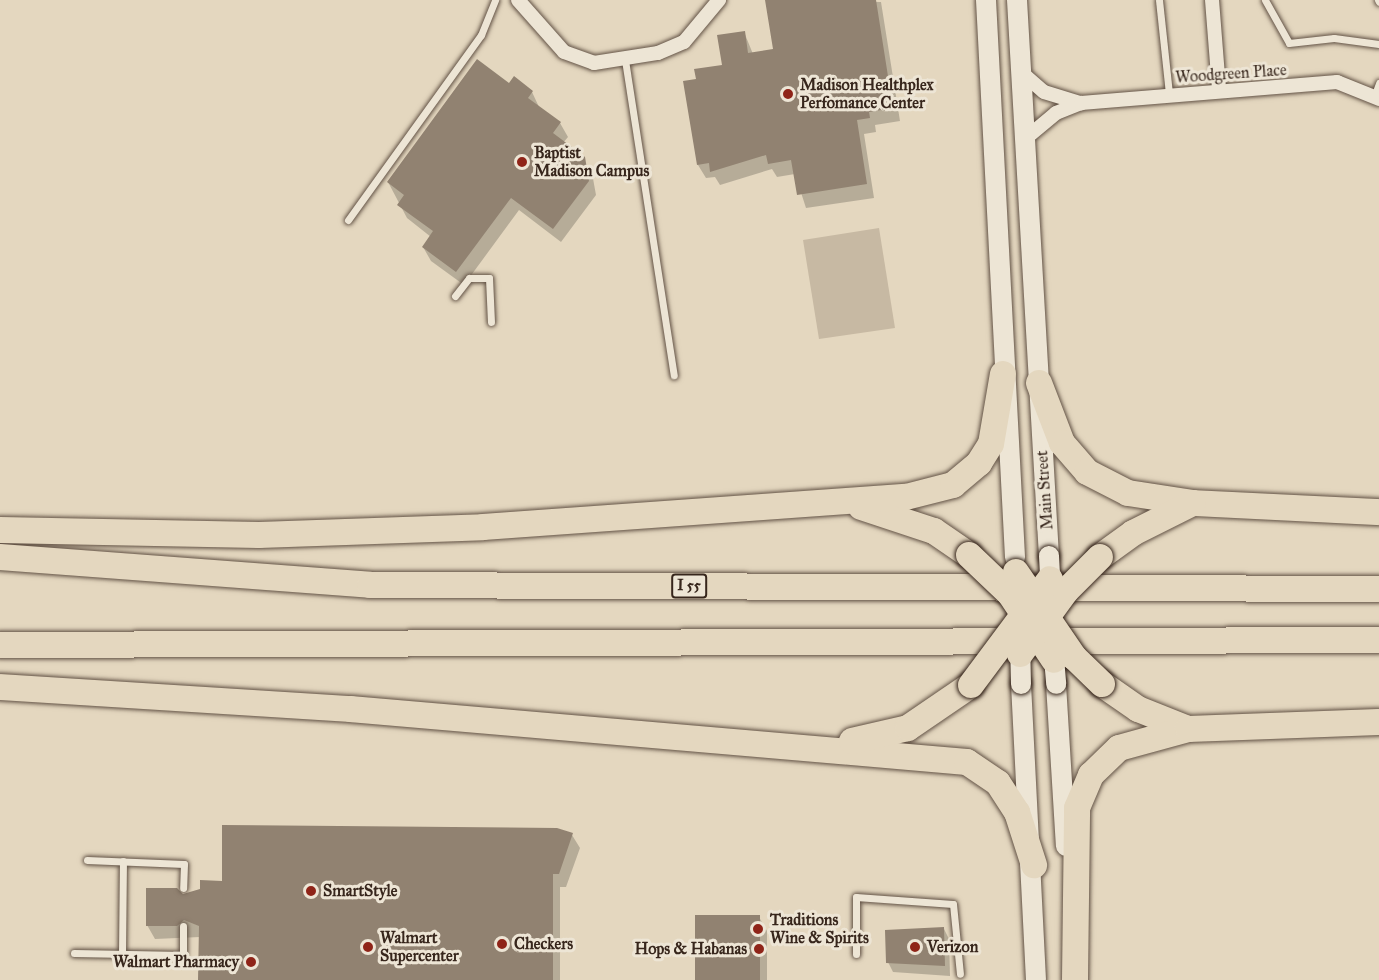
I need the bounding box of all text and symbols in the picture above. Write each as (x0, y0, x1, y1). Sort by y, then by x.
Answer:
street label: Woodgreen Place (1175, 61, 1287, 87)
place label: Madison Healthplex Perfomance Center (800, 75, 934, 113)
marker: Madison Healthplex Perfomance Center (781, 87, 795, 101)
place label: Baptist Madison Campus (534, 143, 649, 181)
marker: Baptist Madison Campus (515, 155, 529, 169)
street label: Main Street (1033, 450, 1057, 530)
road number: I 55 (671, 574, 707, 598)
place label: SmartStyle (323, 881, 397, 901)
marker: SmartStyle (304, 884, 318, 898)
place label: Traditions Wine & Spirits (770, 910, 869, 948)
marker: Traditions Wine & Spirits (751, 922, 765, 936)
place label: Walmart Supercenter (380, 928, 459, 966)
place label: Checkers (514, 934, 573, 954)
marker: Checkers (495, 937, 509, 951)
place label: Verizon (927, 937, 978, 957)
place label: Hops & Habanas (635, 939, 747, 959)
marker: Walmart Supercenter (361, 940, 375, 954)
marker: Verizon (908, 940, 922, 954)
marker: Hops & Habanas (752, 942, 766, 956)
place label: Walmart Pharmacy (113, 952, 239, 972)
marker: Walmart Pharmacy (244, 955, 258, 969)

